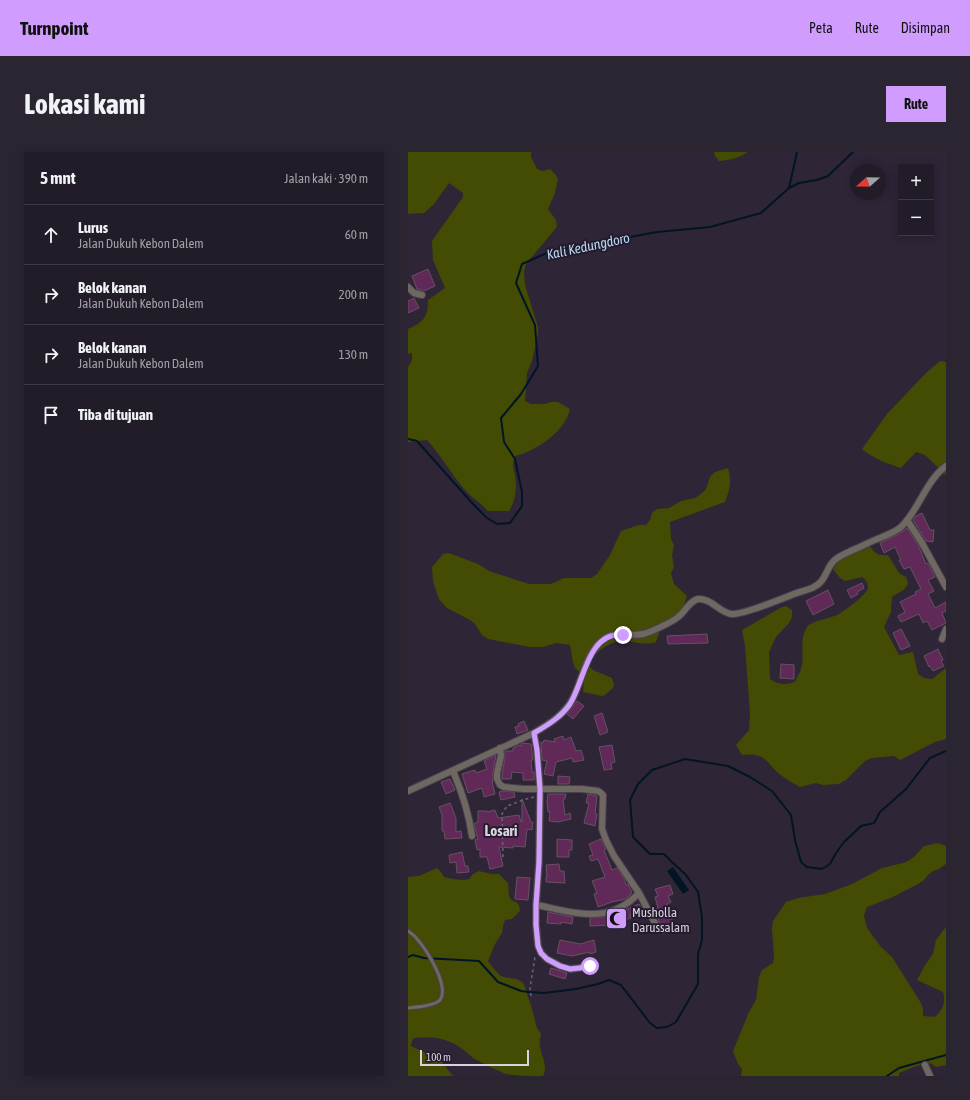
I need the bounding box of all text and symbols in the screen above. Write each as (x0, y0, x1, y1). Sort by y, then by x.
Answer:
text: Turnpoint (20, 17, 88, 39)
text: Peta (809, 20, 833, 36)
text: Rute (855, 20, 879, 36)
text: Disimpan (901, 20, 950, 36)
button: Rute (886, 86, 946, 122)
text: Lokasi kami (24, 88, 145, 120)
north arrow (850, 164, 886, 200)
map controls (898, 164, 934, 236)
button: + (898, 164, 934, 200)
text: 5 mnt (40, 168, 76, 188)
text: Jalan kaki · 390 m (284, 171, 368, 186)
button: − (898, 200, 934, 236)
text: Lurus (78, 219, 108, 236)
icon: ahead (40, 224, 62, 246)
text: 60 m (345, 227, 368, 242)
water label: Kali Kedungdoro (545, 229, 631, 263)
text: Jalan Dukuh Kebon Dalem (78, 236, 204, 251)
text: Belok kanan (78, 279, 147, 296)
icon: right (40, 284, 62, 306)
text: 200 m (339, 287, 368, 302)
text: Jalan Dukuh Kebon Dalem (78, 296, 204, 311)
text: Belok kanan (78, 339, 147, 356)
icon: right (40, 344, 62, 366)
text: 130 m (339, 347, 368, 362)
text: Jalan Dukuh Kebon Dalem (78, 356, 204, 371)
icon: arrive (40, 404, 62, 426)
text: Tiba di tujuan (78, 406, 153, 423)
route end (614, 626, 632, 644)
district label: Losari (484, 822, 518, 839)
place label: Musholla Darussalam (632, 905, 690, 935)
mosque icon: Musholla Darussalam (604, 906, 630, 932)
route start (581, 957, 599, 975)
scale bar (420, 1048, 529, 1067)
text: 100 m (426, 1051, 451, 1063)

